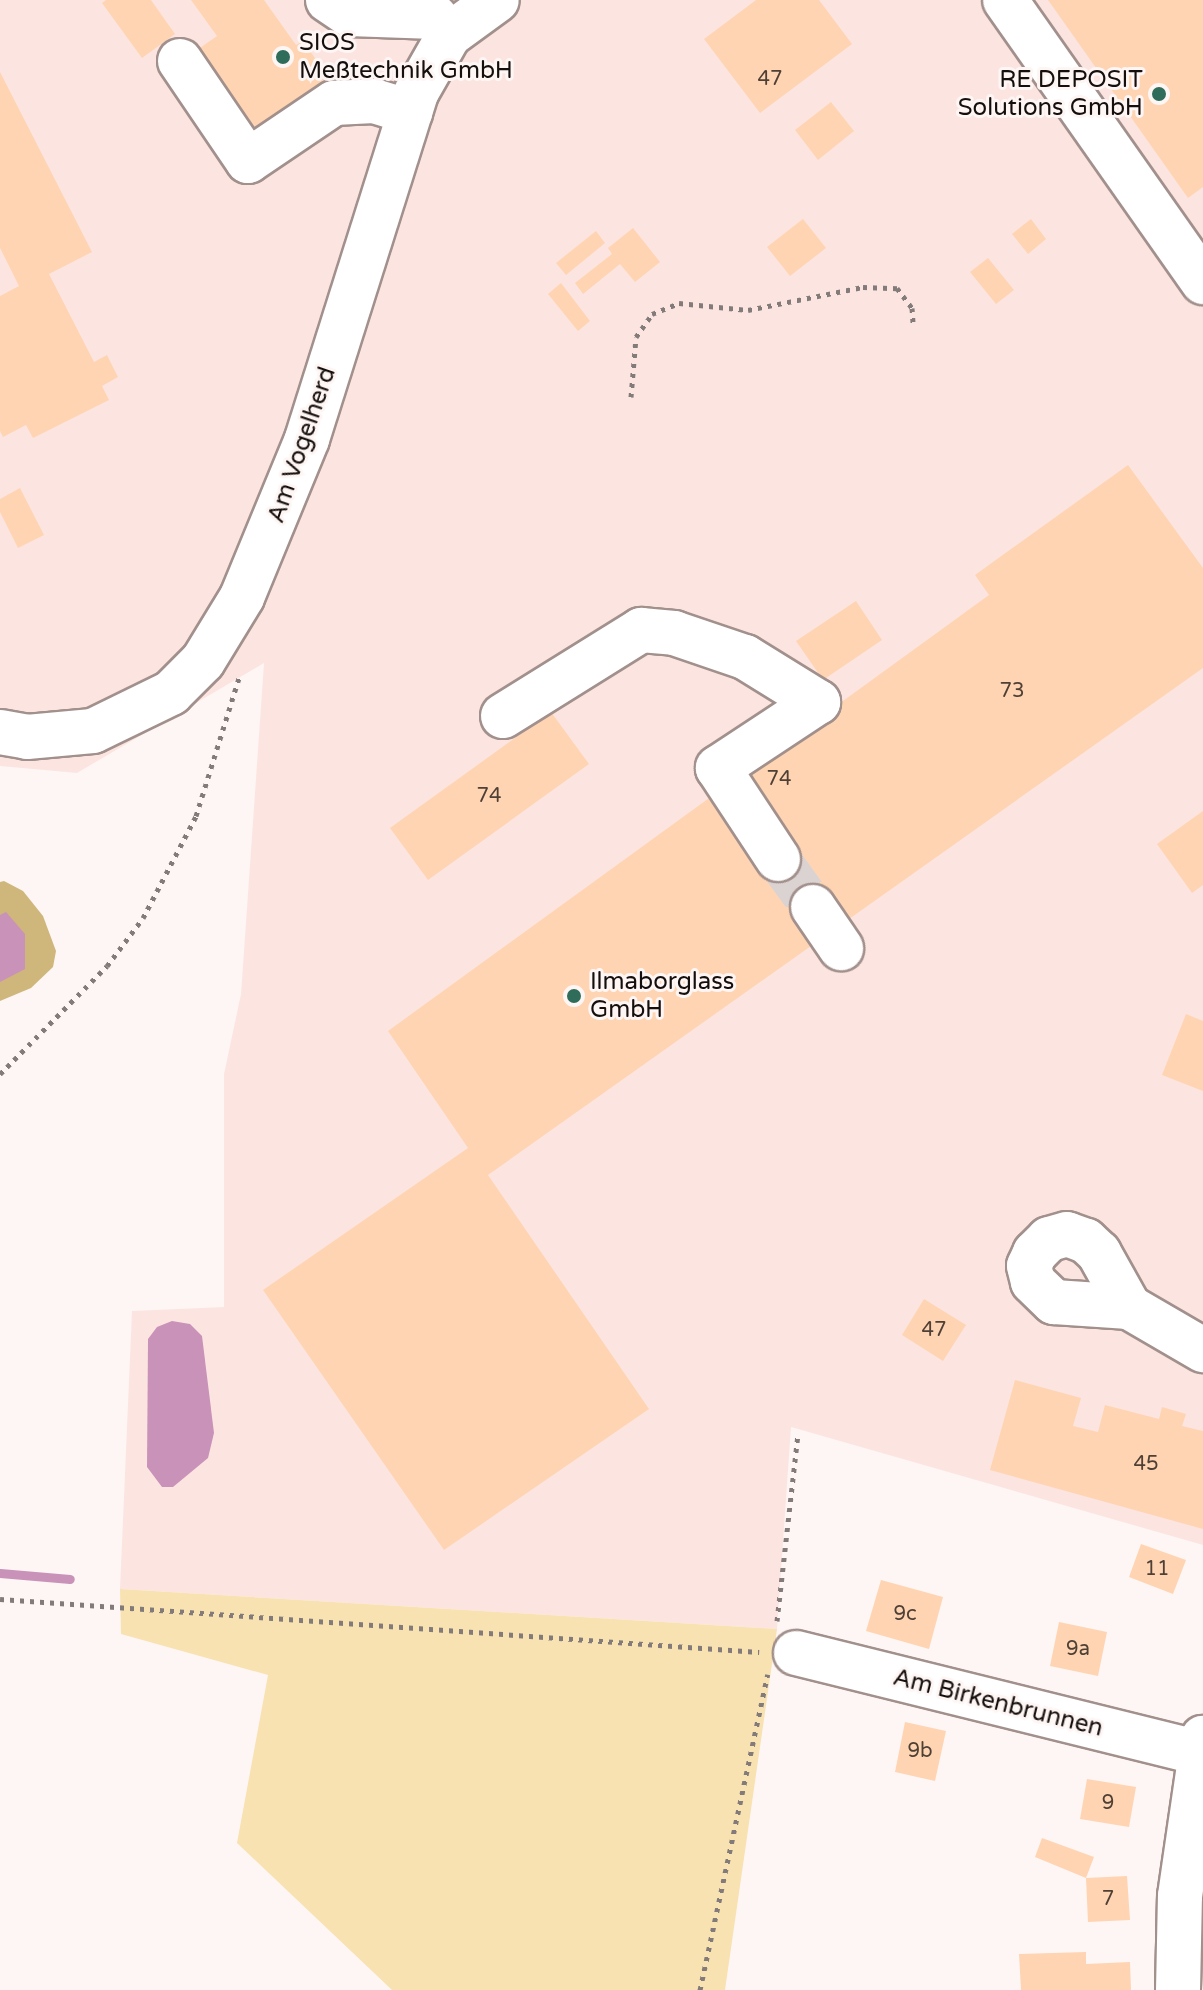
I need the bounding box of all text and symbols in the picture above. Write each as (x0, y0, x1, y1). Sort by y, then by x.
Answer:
place label: SIOS Meßtechnik GmbH (299, 29, 513, 85)
marker: SIOS Meßtechnik GmbH (274, 48, 292, 66)
place label: RE DEPOSIT Solutions GmbH (958, 66, 1143, 122)
house number: 47 (757, 67, 783, 91)
marker: RE DEPOSIT Solutions GmbH (1150, 85, 1168, 103)
street label: Am Vogelherd (262, 363, 342, 527)
house number: 73 (999, 679, 1025, 703)
house number: 74 (766, 767, 792, 791)
house number: 74 (476, 784, 502, 808)
place label: Ilmaborglass GmbH (590, 968, 734, 1024)
marker: Ilmaborglass GmbH (565, 987, 583, 1005)
house number: 47 (921, 1318, 947, 1342)
house number: 45 (1133, 1452, 1159, 1476)
house number: 11 (1144, 1557, 1170, 1581)
house number: 9c (893, 1602, 917, 1626)
house number: 9a (1066, 1637, 1090, 1661)
street label: Am Birkenbrunnen (890, 1663, 1106, 1743)
house number: 9b (907, 1739, 933, 1763)
house number: 9 (1102, 1791, 1114, 1815)
house number: 7 (1102, 1887, 1114, 1911)

